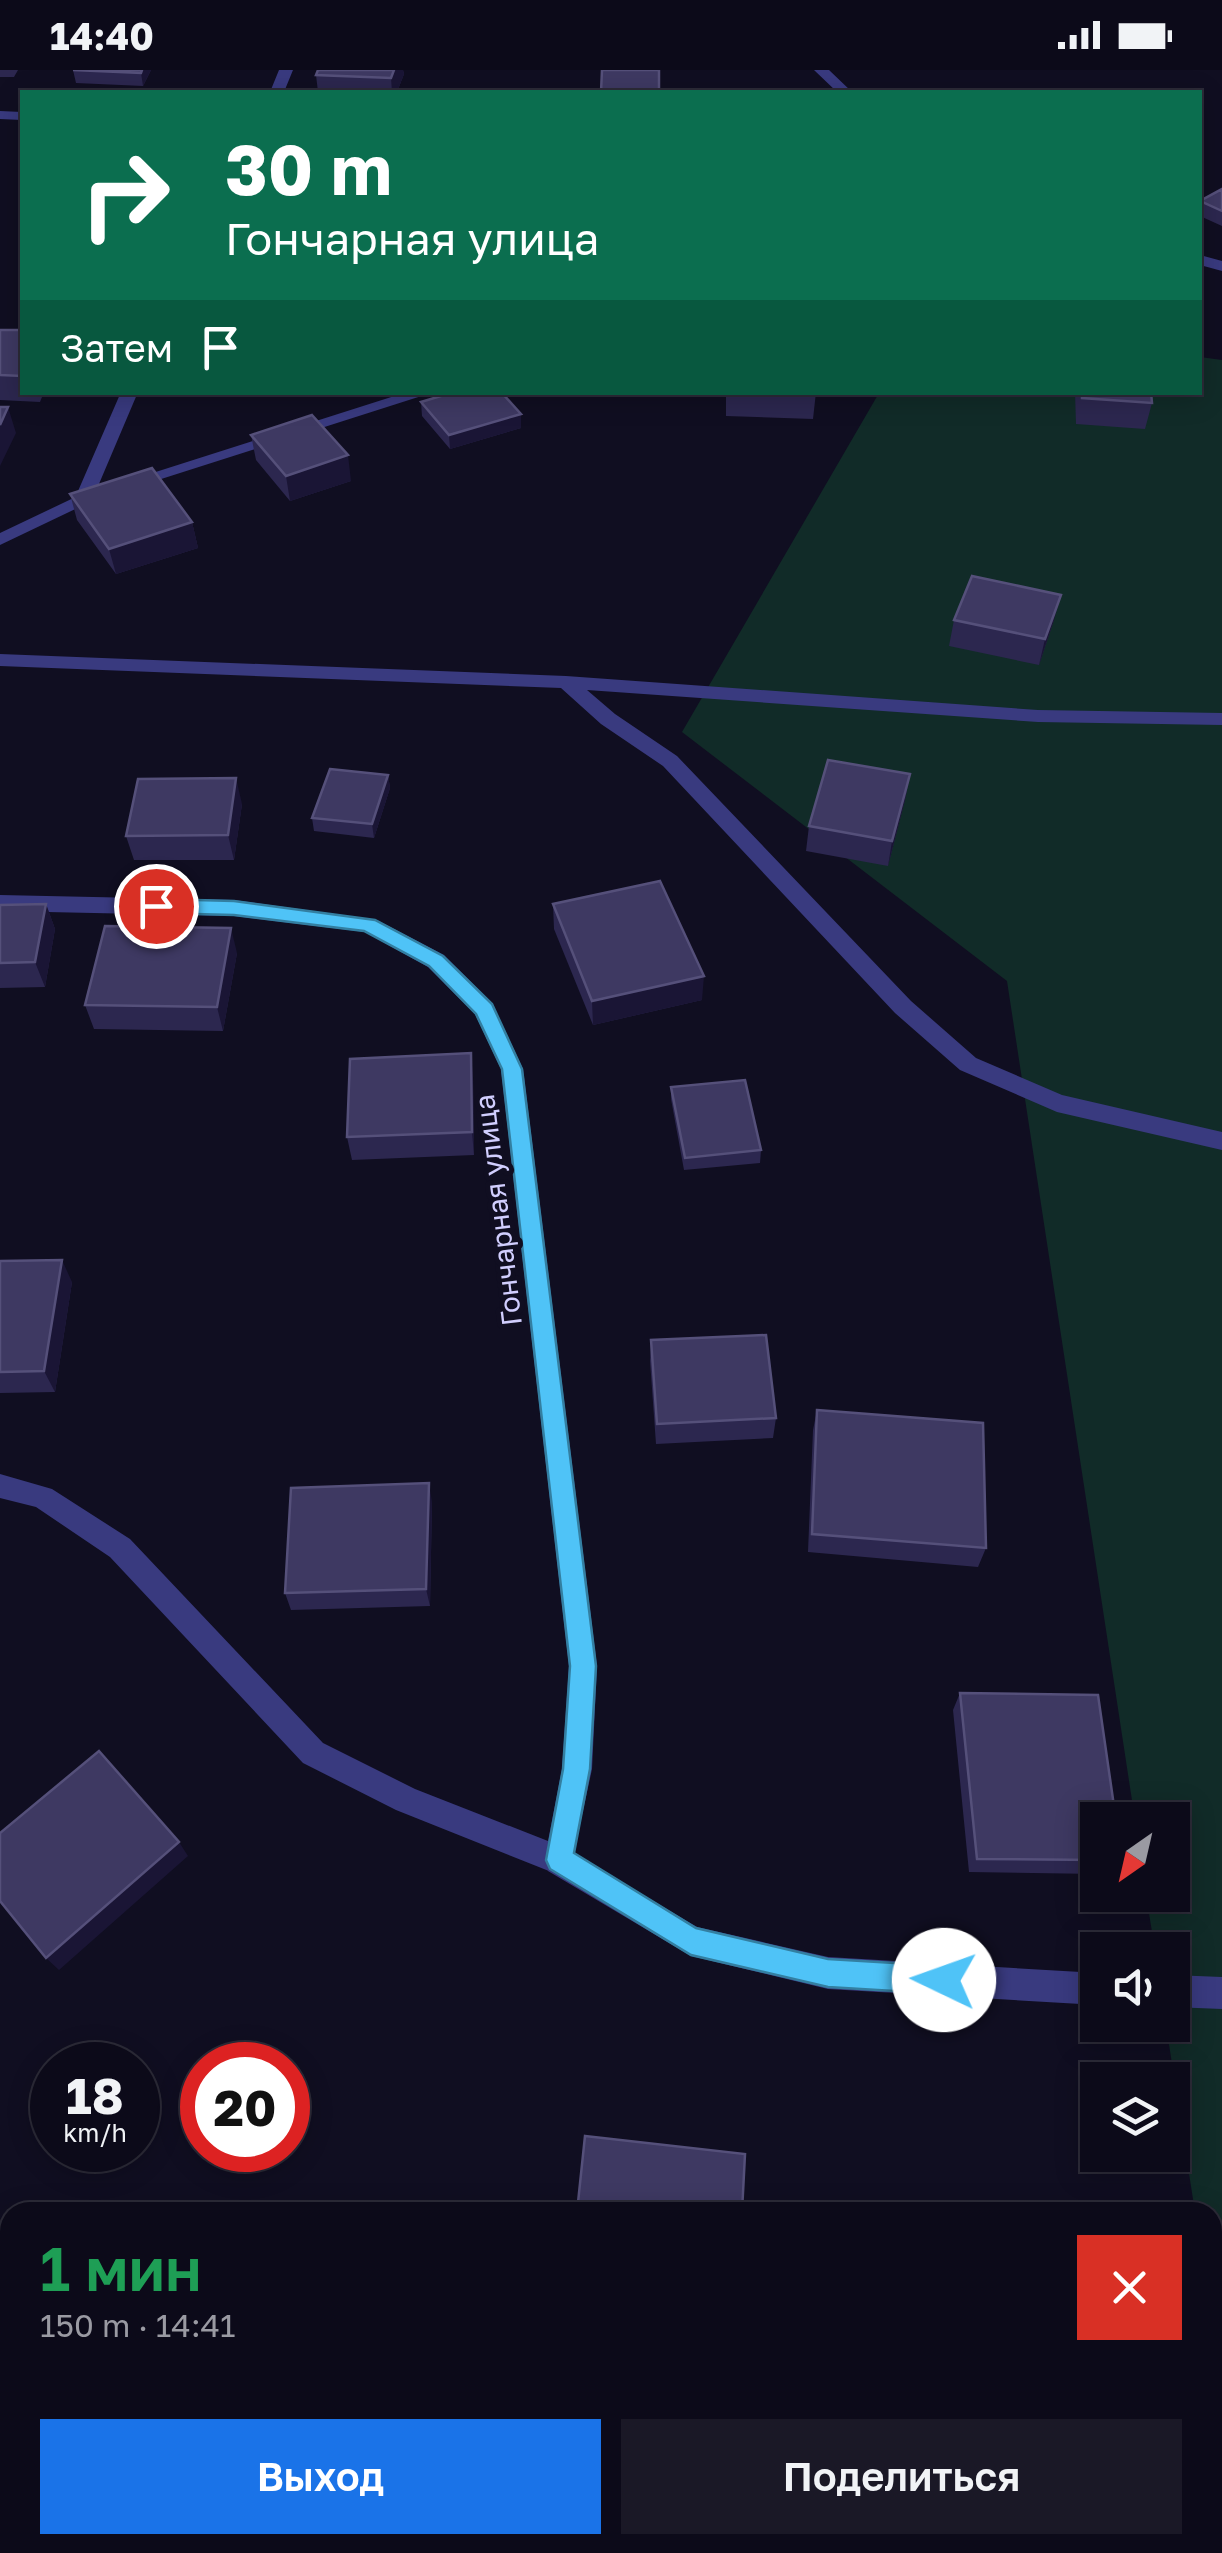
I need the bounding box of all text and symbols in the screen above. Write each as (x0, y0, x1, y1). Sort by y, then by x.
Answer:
text: 14:40 (50, 13, 154, 58)
text: 30 m (225, 126, 392, 210)
icon: right (60, 130, 190, 260)
text: Гончарная улица (225, 211, 599, 265)
icon: arrive (193, 320, 248, 375)
text: Затем (60, 325, 173, 370)
pin (114, 864, 199, 949)
icon: arrive (129, 879, 184, 934)
street label: Гончарная улица (467, 1092, 528, 1328)
north arrow (1080, 1802, 1190, 1912)
map controls (1080, 1802, 1190, 2172)
position arrow (892, 1928, 996, 2032)
button: sound (1080, 1932, 1190, 2042)
speed limit sign: 20 (180, 2042, 310, 2172)
button: layers (1080, 2062, 1190, 2172)
text: 18 (66, 2065, 124, 2125)
text: km/h (63, 2117, 127, 2148)
text: 1 мин (40, 2232, 202, 2304)
button: close (1077, 2235, 1182, 2340)
text: 150 m · 14:41 (40, 2306, 236, 2344)
button: Выход (40, 2419, 601, 2534)
button: Поделиться (621, 2419, 1182, 2534)

